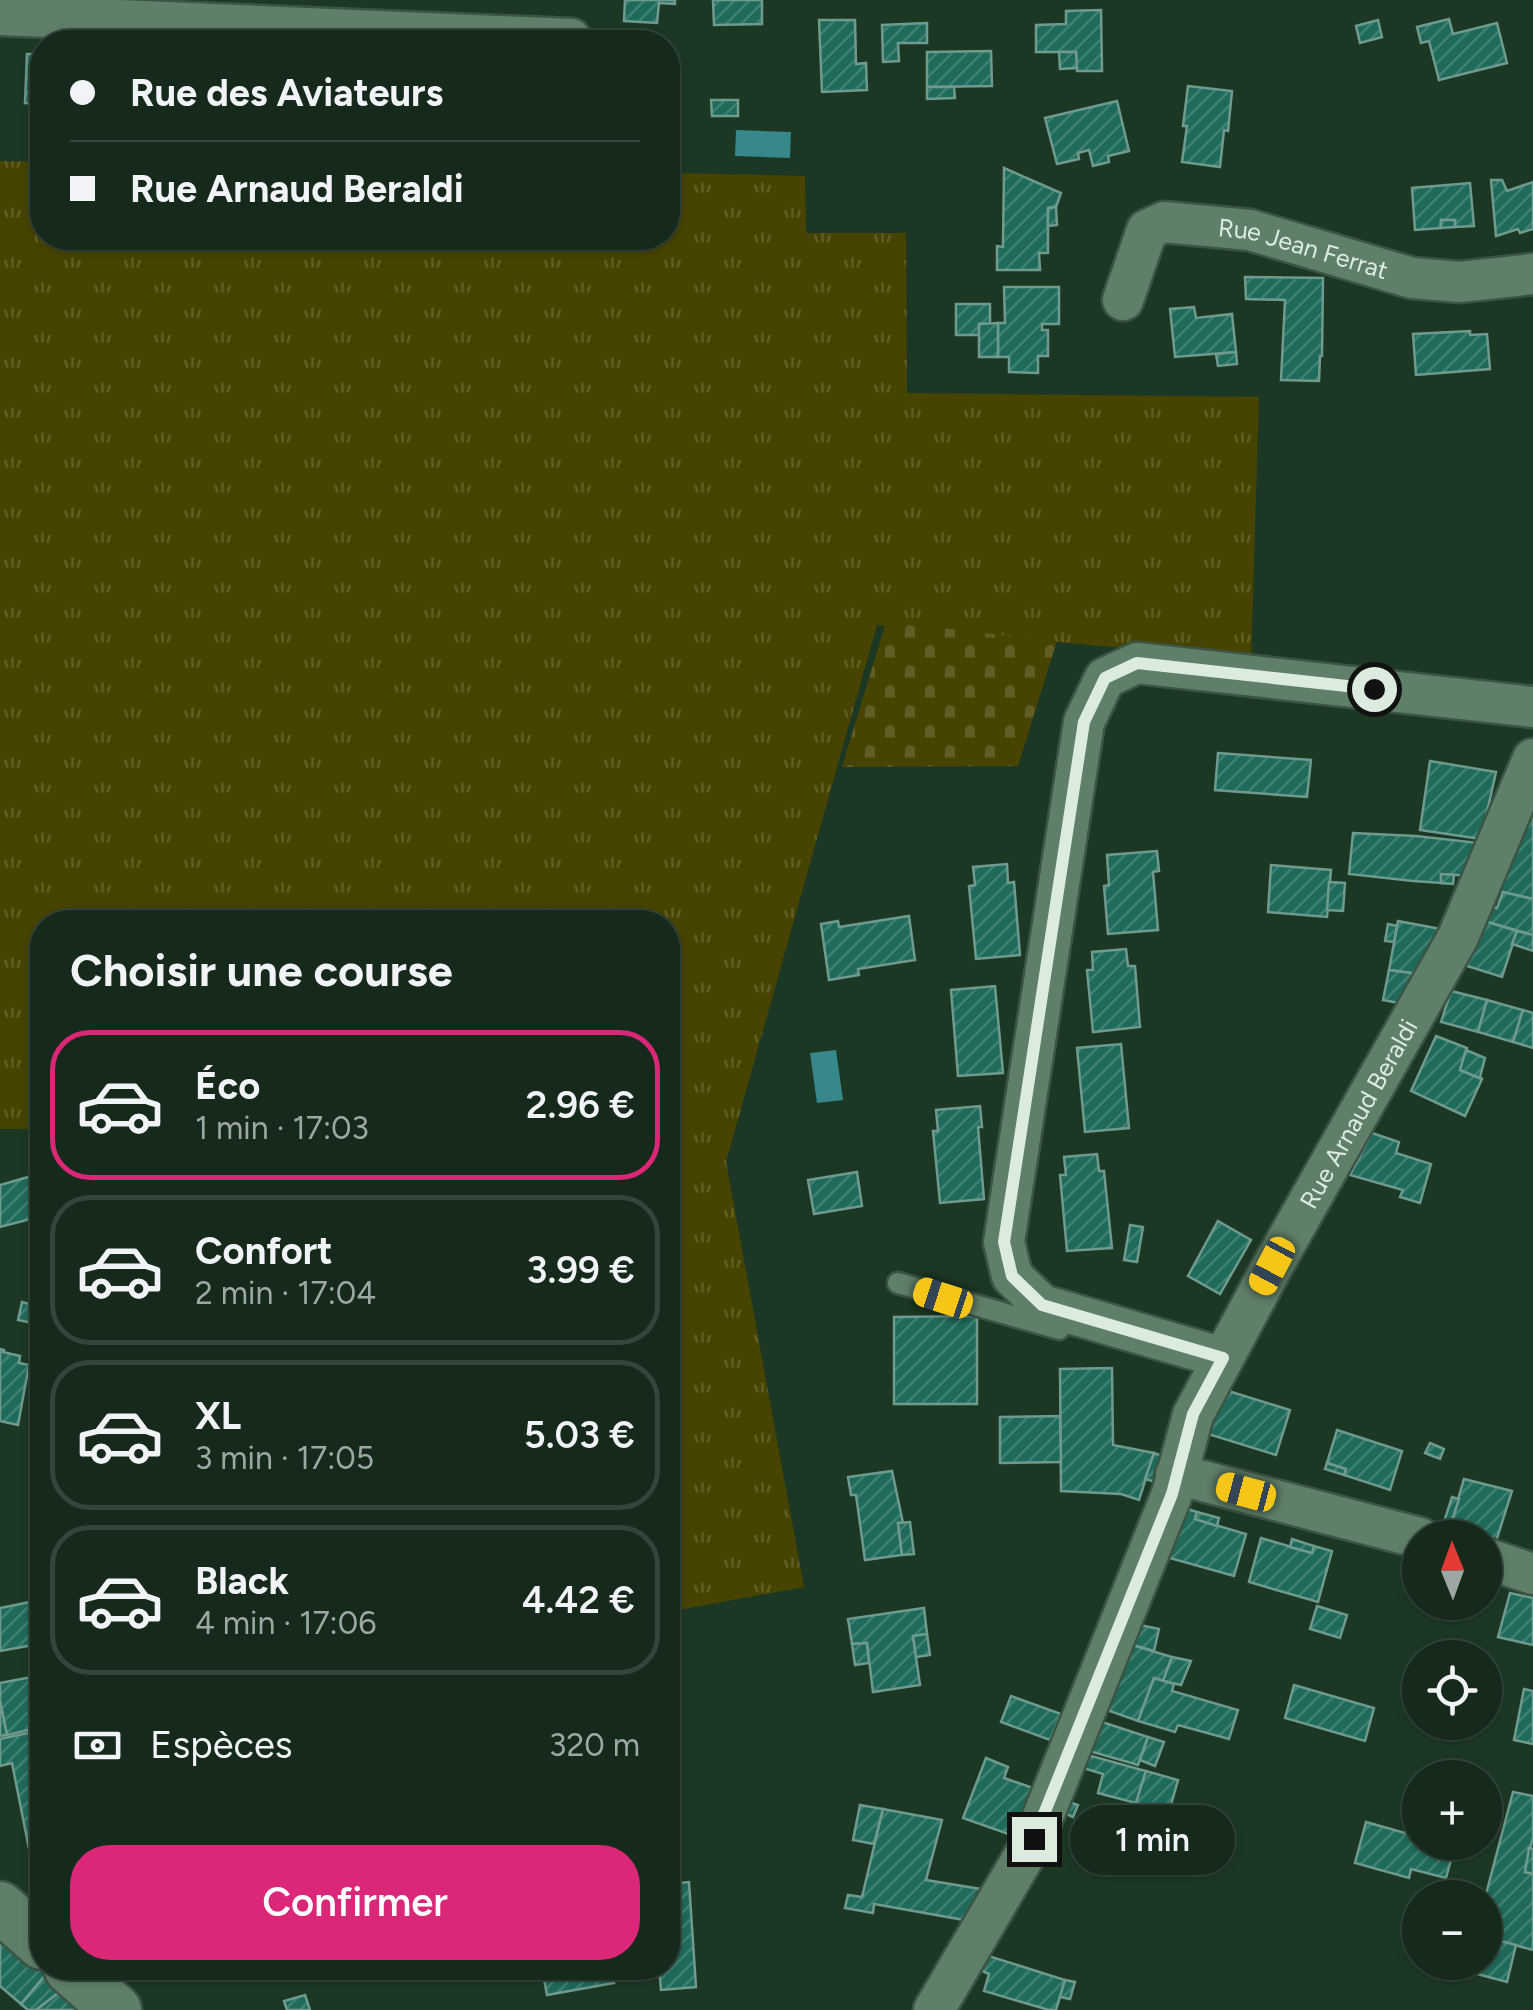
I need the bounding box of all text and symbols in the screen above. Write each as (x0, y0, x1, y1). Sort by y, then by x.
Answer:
text: Rue des Aviateurs (130, 70, 443, 116)
text: Rue Arnaud Beraldi (130, 166, 464, 212)
street label: Rue Jean Ferrat (1217, 212, 1392, 285)
route start (1352, 667, 1397, 712)
text: Choisir une course (70, 943, 453, 997)
street label: Rue Arnaud Beraldi (1293, 1014, 1424, 1214)
icon: car (75, 1060, 165, 1150)
text: Éco (195, 1063, 260, 1109)
text: 2.96 € (526, 1082, 635, 1128)
text: 1 min · 17:03 (195, 1109, 369, 1147)
icon: car (75, 1225, 165, 1315)
text: Confort (195, 1228, 332, 1274)
car (1245, 1232, 1299, 1300)
text: 3.99 € (527, 1247, 635, 1293)
text: 2 min · 17:04 (195, 1274, 376, 1312)
car (910, 1274, 976, 1322)
icon: car (75, 1390, 165, 1480)
text: XL (195, 1393, 241, 1439)
text: 5.03 € (524, 1412, 635, 1458)
text: 3 min · 17:05 (195, 1439, 374, 1477)
car (1213, 1470, 1279, 1514)
north arrow (1402, 1520, 1502, 1620)
map controls (1402, 1520, 1502, 1980)
icon: car (75, 1555, 165, 1645)
text: Black (195, 1558, 289, 1604)
text: 4.42 € (522, 1577, 635, 1623)
text: 4 min · 17:06 (195, 1604, 376, 1642)
button: locate (1402, 1640, 1502, 1740)
icon: cash (70, 1718, 125, 1773)
text: Espèces (150, 1722, 292, 1768)
text: 320 m (549, 1726, 640, 1764)
button: + (1402, 1760, 1502, 1860)
callout: 1 min (1069, 1804, 1234, 1874)
route end (1012, 1817, 1057, 1862)
text: 1 min (1115, 1821, 1190, 1859)
button: Confirmer (70, 1845, 640, 1960)
button: − (1402, 1880, 1502, 1980)

